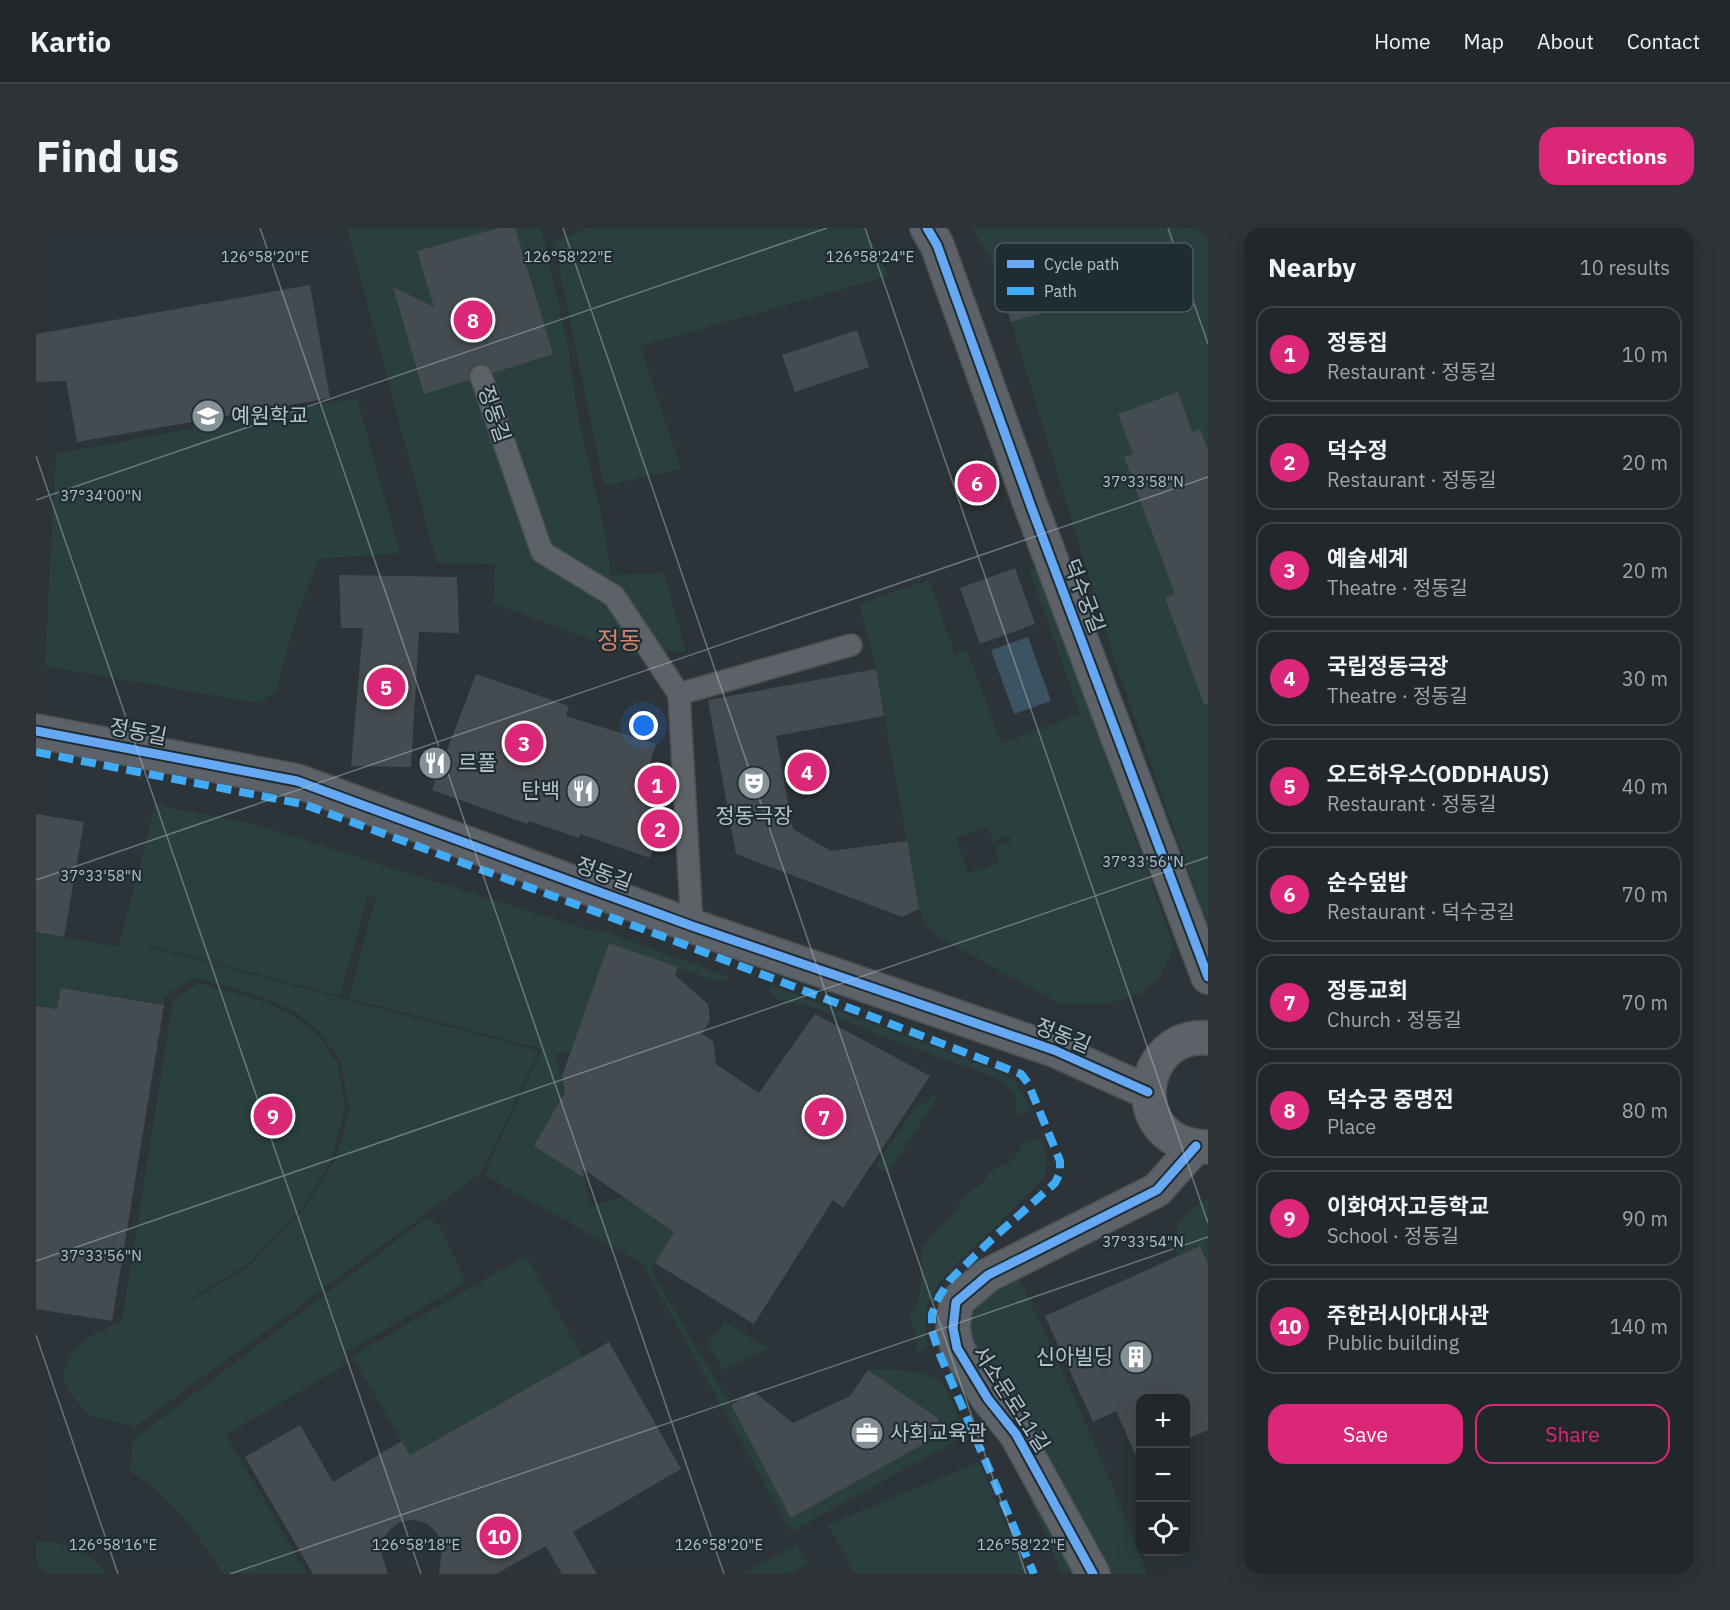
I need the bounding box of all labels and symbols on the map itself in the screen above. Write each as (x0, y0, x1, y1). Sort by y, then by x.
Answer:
legend (995, 243, 1193, 312)
text: 126°58'20"E (221, 247, 309, 266)
text: 126°58'22"E (524, 247, 612, 266)
text: 126°58'24"E (826, 247, 914, 266)
text: Cycle path (1044, 254, 1119, 274)
text: Path (1044, 281, 1077, 301)
pin: 8 (454, 298, 492, 343)
street label: 정동길 (472, 382, 518, 446)
school or university icon: 예원학교 (190, 398, 226, 434)
place label: 예원학교 (231, 401, 308, 429)
pin: 6 (958, 460, 996, 506)
text: 37°33'58"N (1102, 472, 1184, 491)
text: 37°34'00"N (60, 486, 142, 505)
street label: 덕수궁길 (1058, 555, 1112, 637)
district label: 정동 (597, 624, 641, 656)
pin: 5 (366, 664, 406, 710)
your location (629, 711, 658, 740)
street label: 정동길 (107, 712, 169, 750)
pin: 3 (504, 720, 544, 766)
restaurant icon: 르풀 (417, 745, 453, 781)
place label: 르풀 (458, 748, 497, 776)
pin: 4 (788, 750, 826, 794)
pin: 1 (638, 762, 676, 808)
theatre icon: 정동극장 (736, 765, 772, 801)
restaurant icon: 탄백 (565, 773, 601, 809)
place label: 탄백 (521, 776, 560, 804)
place label: 정동극장 (715, 801, 793, 829)
pin: 2 (640, 806, 680, 852)
street label: 정동길 (572, 850, 636, 896)
text: 37°33'56"N (1102, 852, 1184, 871)
text: 37°33'58"N (60, 866, 142, 885)
street label: 정동길 (1031, 1011, 1095, 1059)
pin: 9 (254, 1094, 292, 1138)
pin: 7 (804, 1094, 844, 1140)
text: 37°33'54"N (1102, 1232, 1184, 1251)
text: 37°33'56"N (60, 1246, 142, 1265)
building icon: 신아빌딩 (1118, 1339, 1154, 1375)
street label: 서소문로11길 (967, 1340, 1057, 1457)
place label: 신아빌딩 (1036, 1342, 1113, 1370)
office icon: 사회교육관 (849, 1415, 885, 1451)
place label: 사회교육관 (890, 1418, 987, 1446)
pin: 10 (480, 1514, 518, 1558)
text: 126°58'16"E (69, 1535, 157, 1554)
text: 126°58'18"E (372, 1535, 460, 1554)
text: 126°58'20"E (675, 1535, 763, 1554)
text: 126°58'22"E (977, 1535, 1065, 1554)

